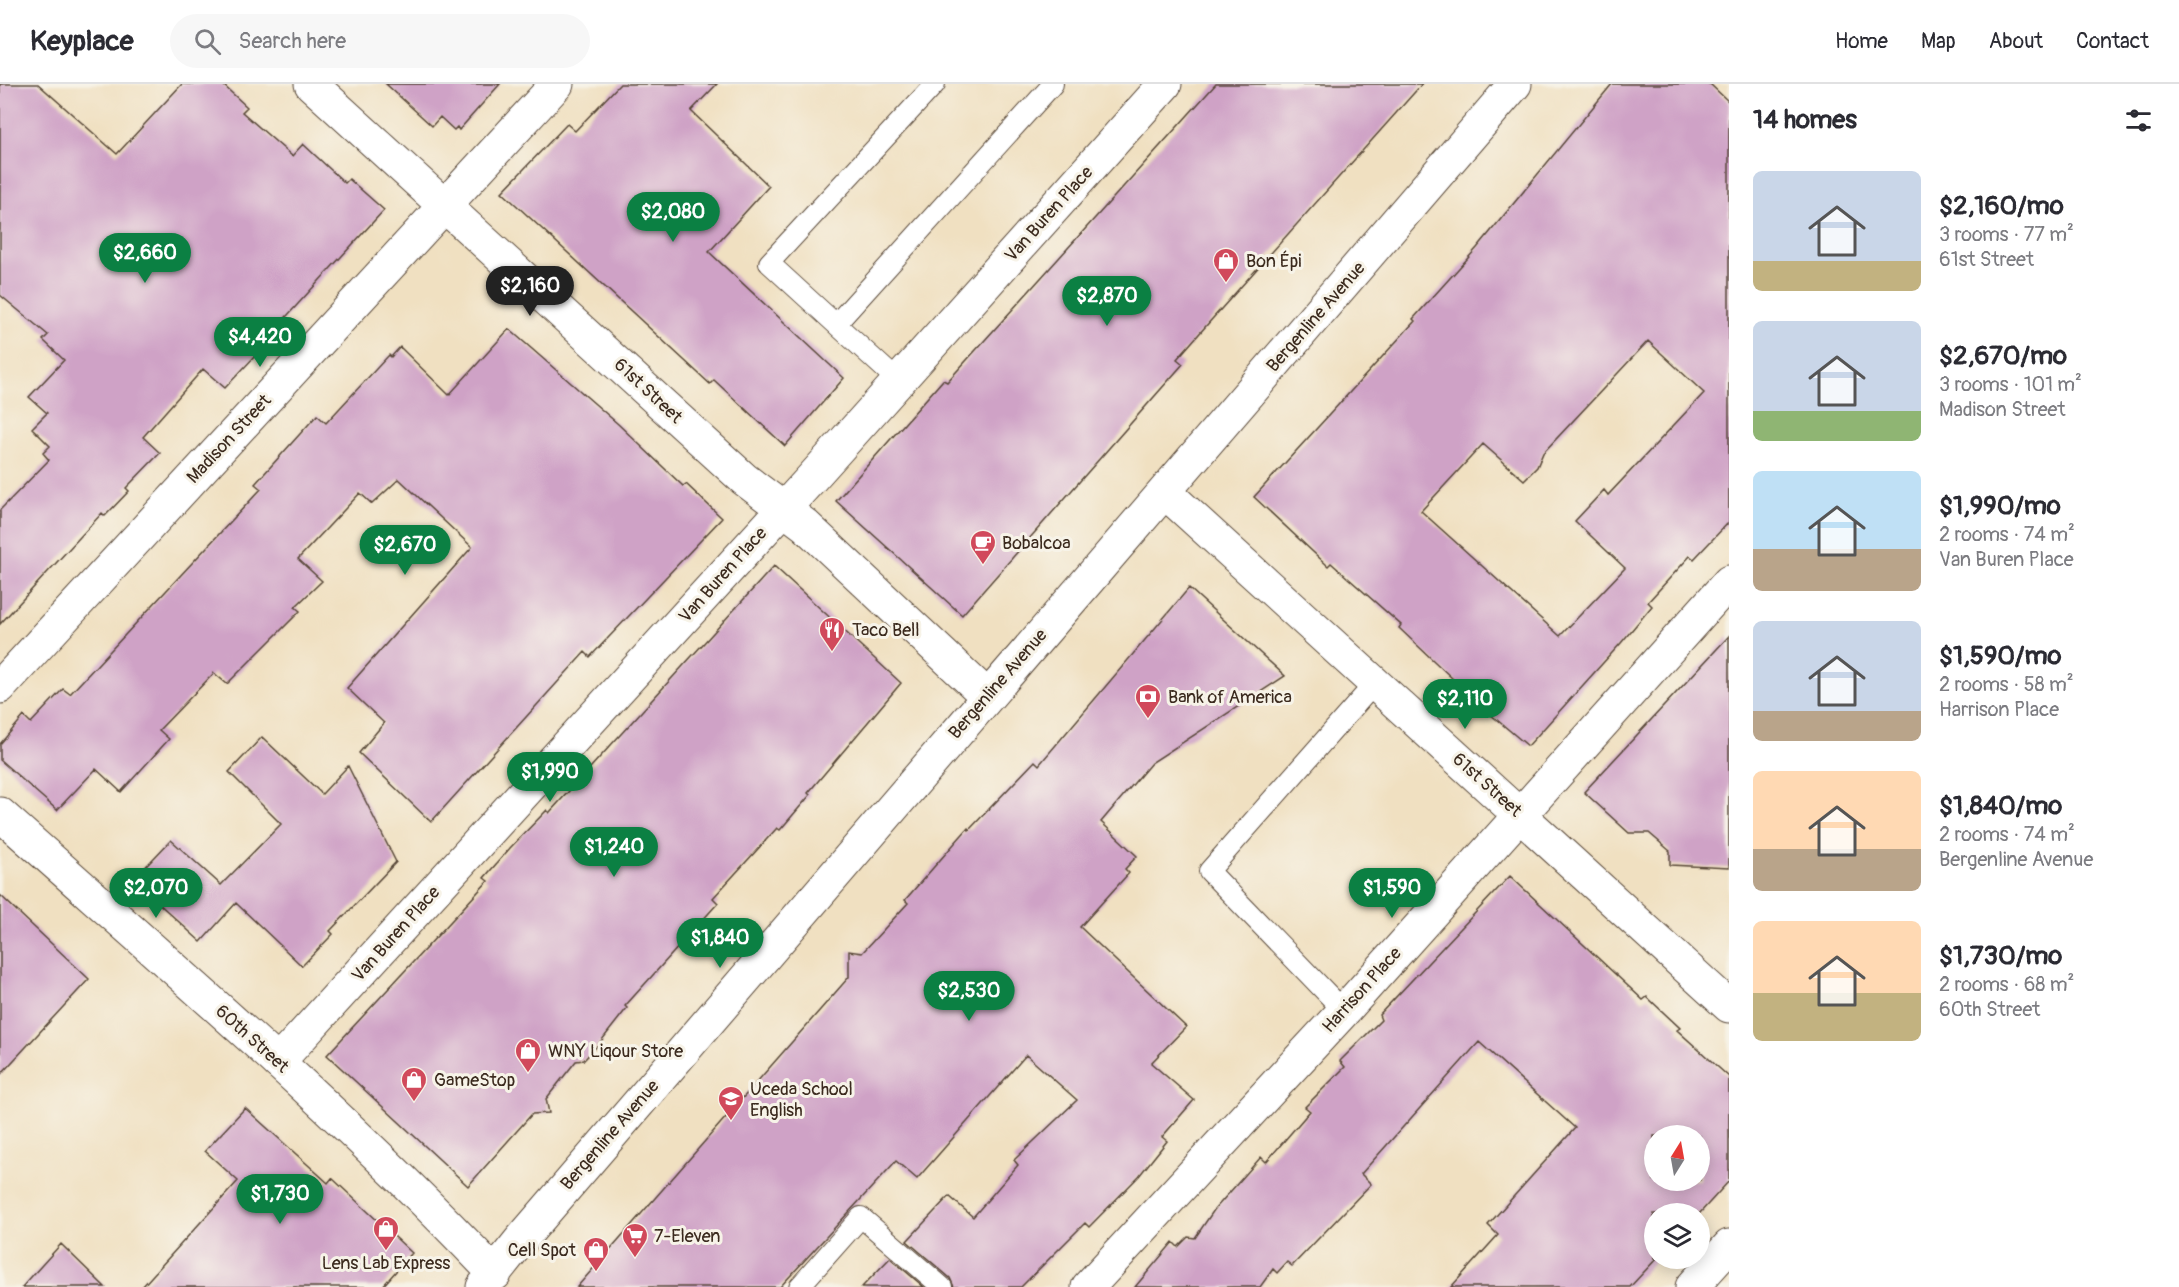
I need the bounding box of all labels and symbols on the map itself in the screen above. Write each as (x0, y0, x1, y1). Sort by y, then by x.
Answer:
street label: Van Buren Place (1000, 161, 1098, 267)
pin: $2,080 (624, 192, 722, 243)
pin: $2,660 (96, 233, 194, 284)
shop icon: Bon Épi (1211, 246, 1241, 284)
place label: Bon Épi (1246, 250, 1302, 273)
street label: Bergenline Avenue (1262, 257, 1370, 377)
pin: $2,160 (481, 266, 579, 317)
pin: $2,870 (1058, 276, 1156, 327)
pin: $4,420 (211, 317, 309, 368)
street label: 61st Street (609, 353, 688, 429)
street label: Madison Street (182, 389, 277, 488)
street label: Van Buren Place (674, 522, 772, 628)
pin: $2,670 (356, 525, 454, 576)
cafe icon: Bobalcoa (968, 528, 998, 566)
place label: Bobalcoa (1002, 532, 1071, 555)
restaurant icon: Taco Bell (817, 615, 847, 653)
place label: Taco Bell (852, 619, 920, 642)
street label: Bergenline Avenue (944, 624, 1052, 744)
pin: $2,110 (1416, 679, 1514, 730)
bank icon: Bank of America (1133, 682, 1163, 720)
place label: Bank of America (1168, 686, 1292, 709)
street label: 61st Street (1448, 748, 1527, 823)
pin: $1,990 (501, 752, 599, 803)
pin: $1,240 (565, 827, 663, 878)
pin: $2,070 (107, 868, 205, 919)
pin: $1,590 (1343, 868, 1441, 919)
street label: Van Buren Place (347, 881, 445, 987)
pin: $1,840 (671, 918, 769, 969)
street label: Harrison Place (1317, 942, 1407, 1038)
pin: $2,530 (920, 971, 1018, 1022)
street label: 60th Street (210, 1000, 294, 1079)
shop icon: WNY Liqour Store (513, 1036, 543, 1074)
place label: WNY Liqour Store (548, 1040, 683, 1063)
shop icon: GameStop (399, 1065, 429, 1103)
place label: GameStop (434, 1069, 515, 1092)
street label: Bergenline Avenue (556, 1075, 664, 1195)
place label: Uceda School English (750, 1078, 853, 1122)
school or university icon: Uceda School English (716, 1084, 746, 1122)
north arrow (1644, 1125, 1710, 1191)
pin: $1,730 (231, 1174, 329, 1225)
shop icon: Lens Lab Express (371, 1214, 401, 1252)
supermarket icon: 7-Eleven (620, 1221, 650, 1259)
place label: 7-Eleven (654, 1225, 721, 1248)
shop icon: Cell Spot (581, 1235, 611, 1273)
place label: Cell Spot (508, 1239, 577, 1262)
place label: Lens Lab Express (322, 1252, 450, 1275)

